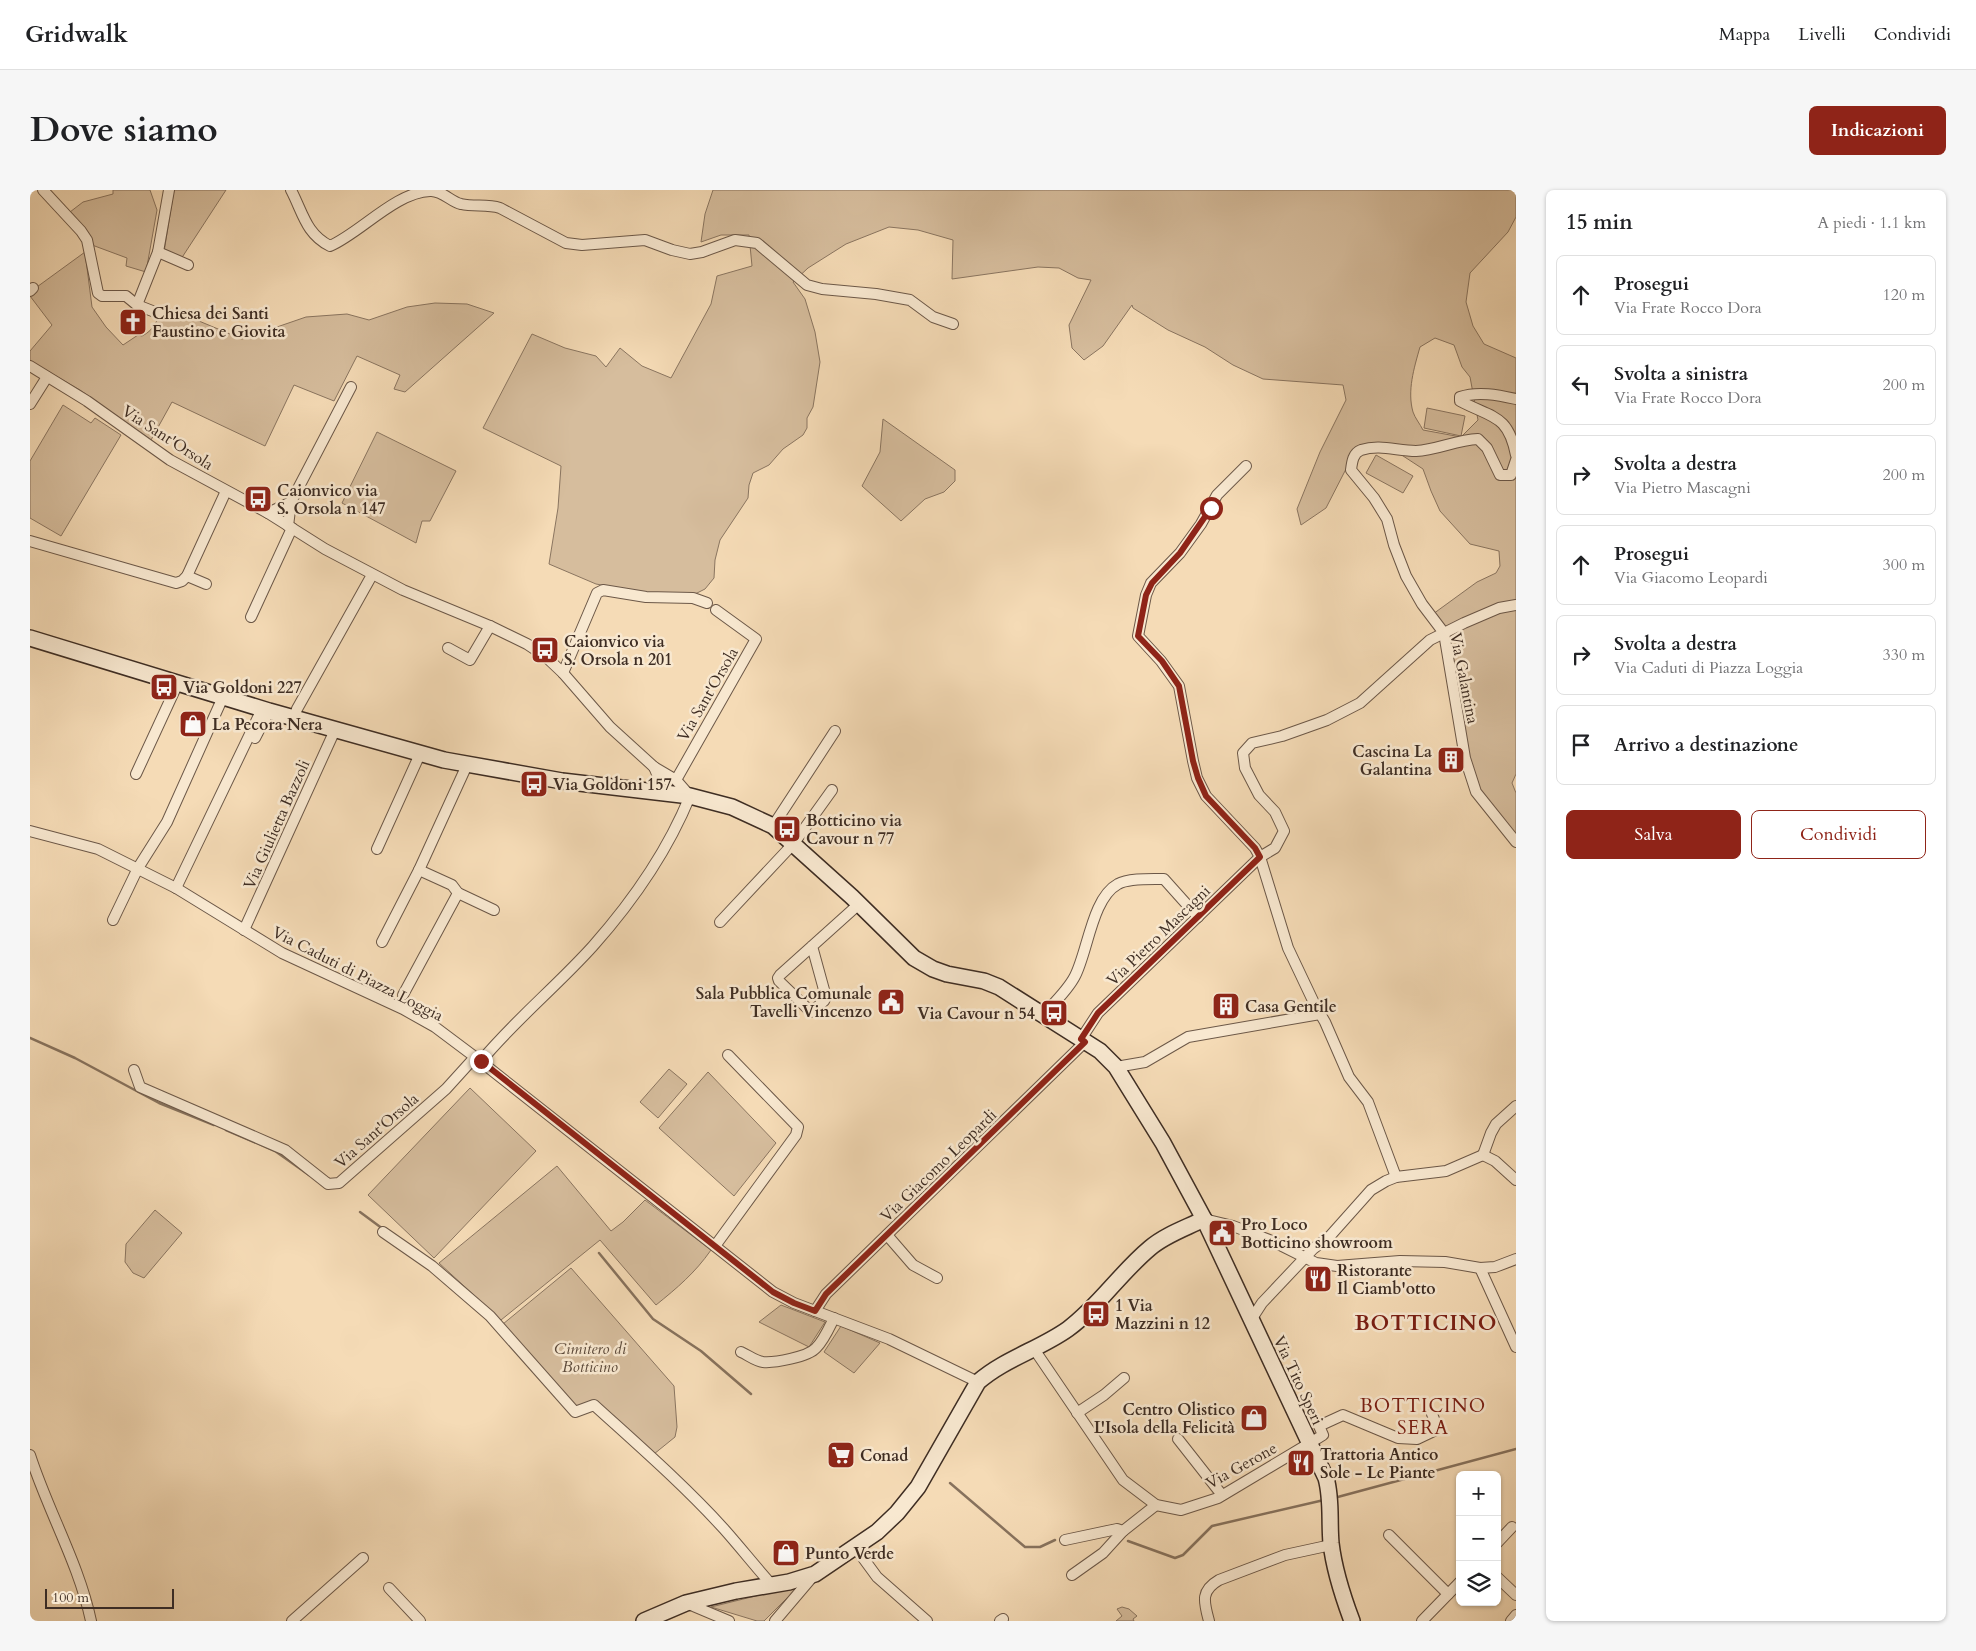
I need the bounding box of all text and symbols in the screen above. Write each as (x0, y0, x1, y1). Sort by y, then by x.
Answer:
text: Gridwalk (25, 18, 128, 51)
text: Mappa (1719, 22, 1770, 47)
text: Livelli (1798, 22, 1846, 47)
text: Condividi (1874, 22, 1951, 47)
text: Dove siamo (30, 106, 218, 154)
button: Indicazioni (1809, 106, 1946, 155)
text: 15 min (1566, 208, 1633, 237)
text: A piedi · 1.1 km (1818, 212, 1926, 234)
text: Prosegui (1614, 271, 1689, 297)
icon: ahead (1567, 281, 1595, 309)
text: 120 m (1883, 284, 1925, 306)
text: Via Frate Rocco Dora (1614, 297, 1762, 319)
place label: Chiesa dei Santi Faustino e Giovita (152, 303, 286, 343)
church icon: Chiesa dei Santi Faustino e Giovita (118, 307, 148, 337)
text: Svolta a sinistra (1614, 361, 1748, 387)
icon: left (1567, 371, 1595, 399)
text: 200 m (1883, 374, 1925, 396)
text: Via Frate Rocco Dora (1614, 387, 1762, 409)
street label: Via Sant'Orsola (118, 400, 217, 476)
text: Svolta a destra (1614, 451, 1737, 477)
icon: right (1567, 461, 1595, 489)
text: 200 m (1883, 464, 1925, 486)
text: Via Pietro Mascagni (1614, 477, 1751, 499)
place label: Caionvico via S. Orsola n 147 (277, 480, 386, 520)
bus stop icon: Caionvico via S. Orsola n 147 (243, 484, 273, 514)
route start (1200, 497, 1223, 520)
text: Prosegui (1614, 541, 1689, 567)
icon: ahead (1567, 551, 1595, 579)
text: 300 m (1883, 554, 1925, 576)
text: Via Giacomo Leopardi (1614, 567, 1768, 589)
place label: Caionvico via S. Orsola n 201 (564, 631, 673, 671)
street label: Via Galantina (1444, 631, 1484, 726)
text: Svolta a destra (1614, 631, 1737, 657)
bus stop icon: Caionvico via S. Orsola n 201 (530, 635, 560, 665)
icon: right (1567, 641, 1595, 669)
street label: Via Sant'Orsola (672, 644, 744, 745)
text: 330 m (1883, 644, 1925, 666)
text: Via Caduti di Piazza Loggia (1614, 657, 1803, 679)
bus stop icon: Via Goldoni 227 (149, 672, 179, 702)
place label: Via Goldoni 227 (183, 677, 302, 699)
shop icon: La Pecora Nera (178, 709, 208, 739)
place label: La Pecora Nera (212, 714, 323, 736)
icon: arrive (1567, 731, 1595, 759)
text: Arrivo a destinazione (1614, 732, 1798, 758)
place label: Cascina La Galantina (1352, 741, 1432, 781)
building icon: Cascina La Galantina (1436, 745, 1466, 775)
street label: Via Giulietta Bazzoli (238, 756, 316, 893)
bus stop icon: Via Goldoni 157 (519, 769, 549, 799)
place label: Via Goldoni 157 (553, 774, 672, 796)
place label: Botticino via Cavour n 77 (806, 810, 902, 850)
button: Salva (1566, 810, 1741, 859)
button: Condividi (1751, 810, 1926, 859)
bus stop icon: Botticino via Cavour n 77 (772, 814, 802, 844)
street label: Via Pietro Mascagni (1102, 880, 1216, 991)
street label: Via Caduti di Piazza Loggia (268, 921, 447, 1027)
place label: Sala Pubblica Comunale Tavelli Vincenzo (696, 983, 872, 1023)
public building icon: Sala Pubblica Comunale Tavelli Vincenzo (876, 987, 906, 1017)
building icon: Casa Gentile (1211, 991, 1241, 1021)
place label: Casa Gentile (1245, 996, 1337, 1018)
bus stop icon: Via Cavour n 54 (1039, 998, 1069, 1028)
place label: Via Cavour n 54 (917, 1003, 1035, 1025)
route end (470, 1050, 493, 1073)
street label: Via Sant'Orsola (330, 1088, 423, 1173)
street label: Via Giacomo Leopardi (876, 1104, 1002, 1227)
place label: Pro Loco Botticino showroom (1241, 1214, 1393, 1254)
public building icon: Pro Loco Botticino showroom (1207, 1218, 1237, 1248)
place label: Ristorante Il Ciamb'otto (1337, 1260, 1436, 1300)
restaurant icon: Ristorante Il Ciamb'otto (1303, 1264, 1333, 1294)
place label: 1 Via Mazzini n 12 (1115, 1295, 1210, 1335)
bus stop icon: 1 Via Mazzini n 12 (1081, 1299, 1111, 1329)
district label: BOTTICINO (1354, 1309, 1498, 1338)
street label: Via Tito Speri (1268, 1332, 1329, 1429)
park label: Cimitero di Botticino (554, 1338, 627, 1378)
district label: BOTTICINO SERA (1360, 1393, 1486, 1441)
place label: Centro Olistico L'Isola della Felicità (1094, 1399, 1235, 1439)
shop icon: Centro Olistico L'Isola della Felicità (1239, 1403, 1269, 1433)
street label: Via Gerone (1202, 1437, 1281, 1494)
supermarket icon: Conad (826, 1440, 856, 1470)
place label: Trattoria Antico Sole - Le Piante (1320, 1444, 1438, 1484)
place label: Conad (860, 1445, 908, 1467)
restaurant icon: Trattoria Antico Sole - Le Piante (1286, 1448, 1316, 1478)
map controls (1456, 1471, 1501, 1606)
button: + (1456, 1471, 1501, 1516)
button: − (1456, 1516, 1501, 1561)
shop icon: Punto Verde (771, 1538, 801, 1568)
place label: Punto Verde (805, 1543, 894, 1565)
button: layers (1456, 1561, 1501, 1606)
scale bar (45, 1586, 174, 1609)
text: 100 m (52, 1588, 89, 1607)

